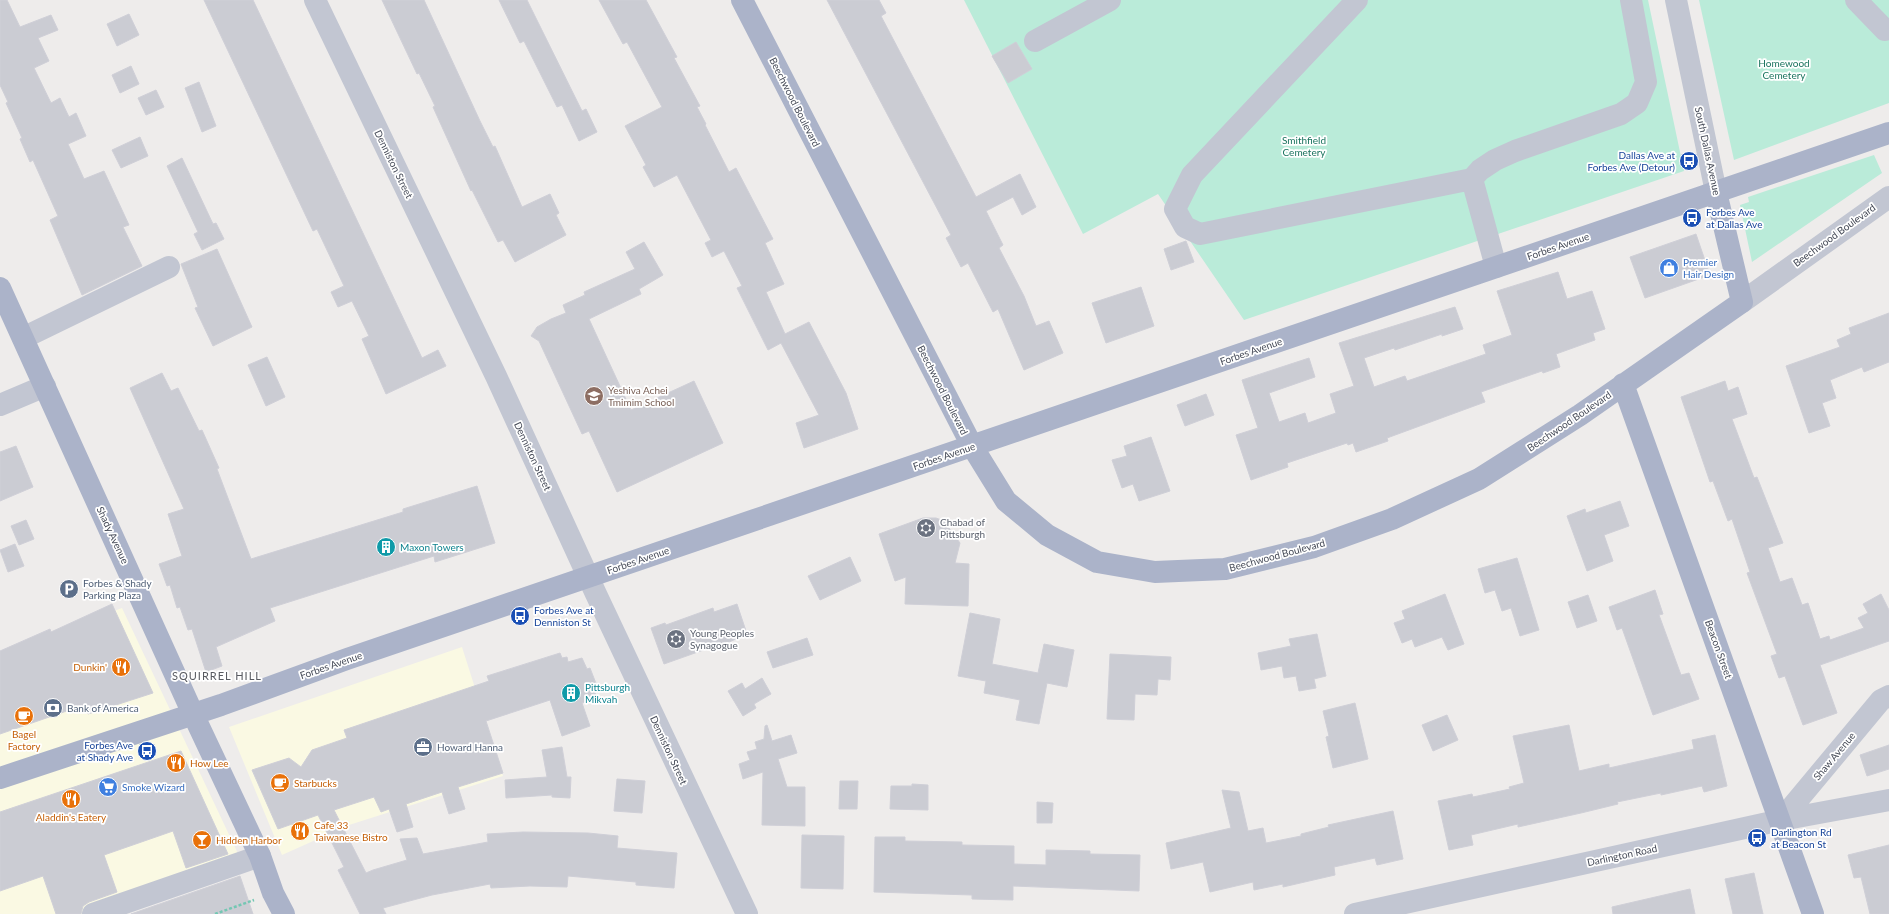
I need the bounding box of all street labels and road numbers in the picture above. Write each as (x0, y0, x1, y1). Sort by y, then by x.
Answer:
street label: Beechwood Boulevard (767, 55, 823, 149)
street label: South Dallas Avenue (1693, 106, 1723, 196)
street label: Denniston Street (372, 128, 416, 200)
street label: Beechwood Boulevard (1791, 201, 1877, 269)
street label: Forbes Avenue (1525, 230, 1591, 262)
street label: Forbes Avenue (1218, 335, 1284, 367)
street label: Beechwood Boulevard (915, 343, 971, 437)
street label: Beechwood Boulevard (1525, 388, 1613, 454)
street label: Denniston Street (512, 420, 554, 493)
street label: Forbes Avenue (911, 440, 977, 472)
street label: Shady Avenue (95, 504, 131, 566)
street label: Beechwood Boulevard (1228, 536, 1326, 574)
street label: Forbes Avenue (605, 544, 671, 576)
street label: Beacon Street (1703, 618, 1735, 680)
street label: Forbes Avenue (298, 649, 364, 681)
street label: Denniston Street (648, 714, 690, 787)
street label: Shaw Avenue (1810, 730, 1858, 782)
street label: Darlington Road (1586, 842, 1658, 868)

